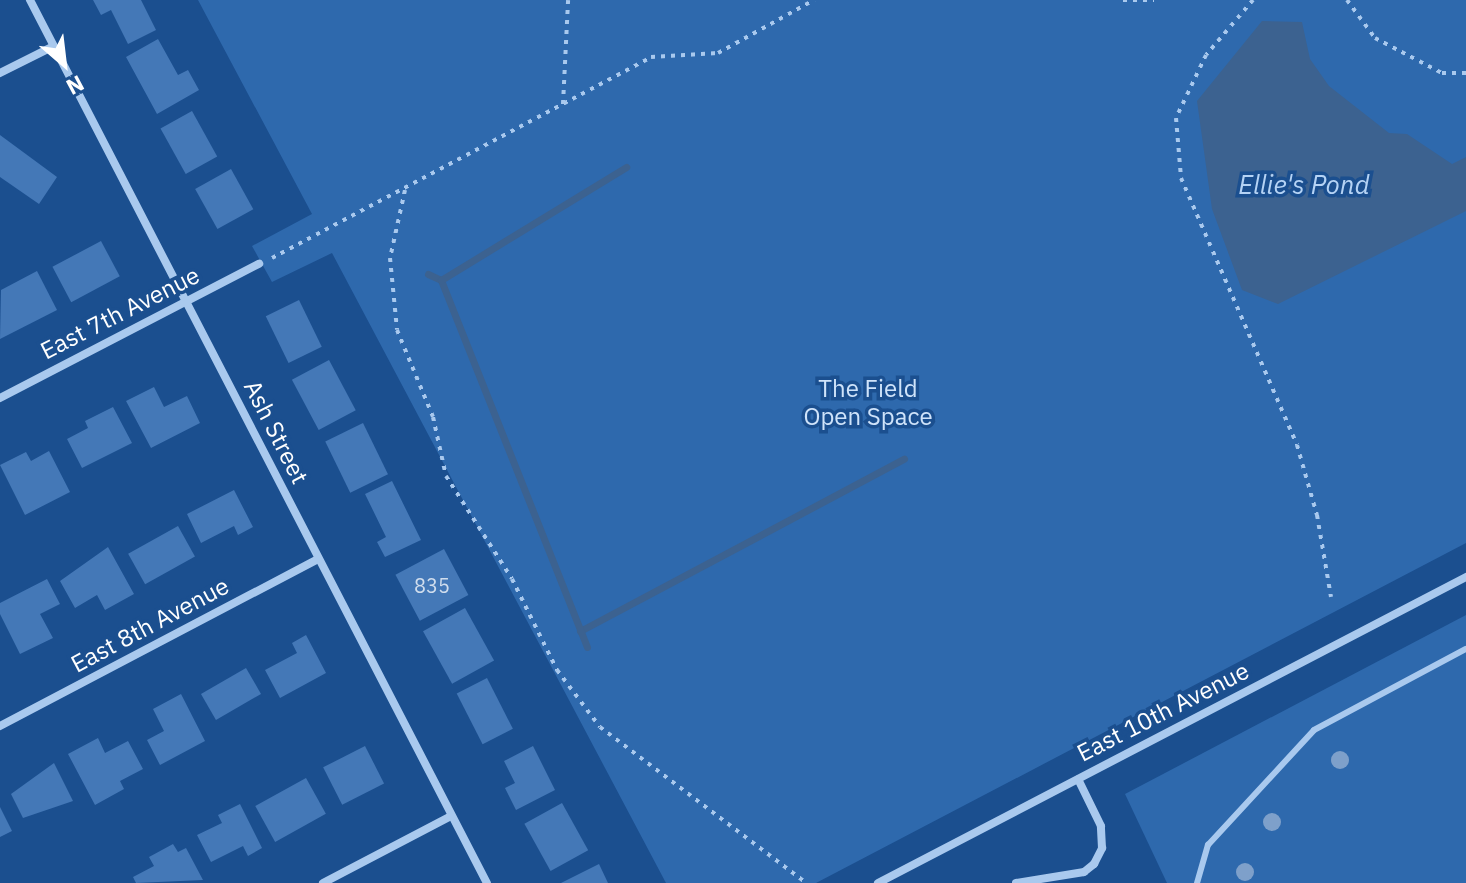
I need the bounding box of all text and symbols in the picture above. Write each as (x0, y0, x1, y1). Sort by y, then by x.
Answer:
north arrow (24, 24, 104, 104)
text: N (62, 69, 89, 102)
water label: Ellie's Pond (1238, 169, 1370, 201)
street label: East 7th Avenue (36, 261, 204, 365)
street label: Ash Street (238, 375, 314, 489)
park label: The Field Open Space (803, 375, 933, 431)
street label: East 8th Avenue (66, 571, 234, 679)
house number: 835 (414, 573, 450, 597)
street label: East 10th Avenue (1072, 656, 1254, 768)

